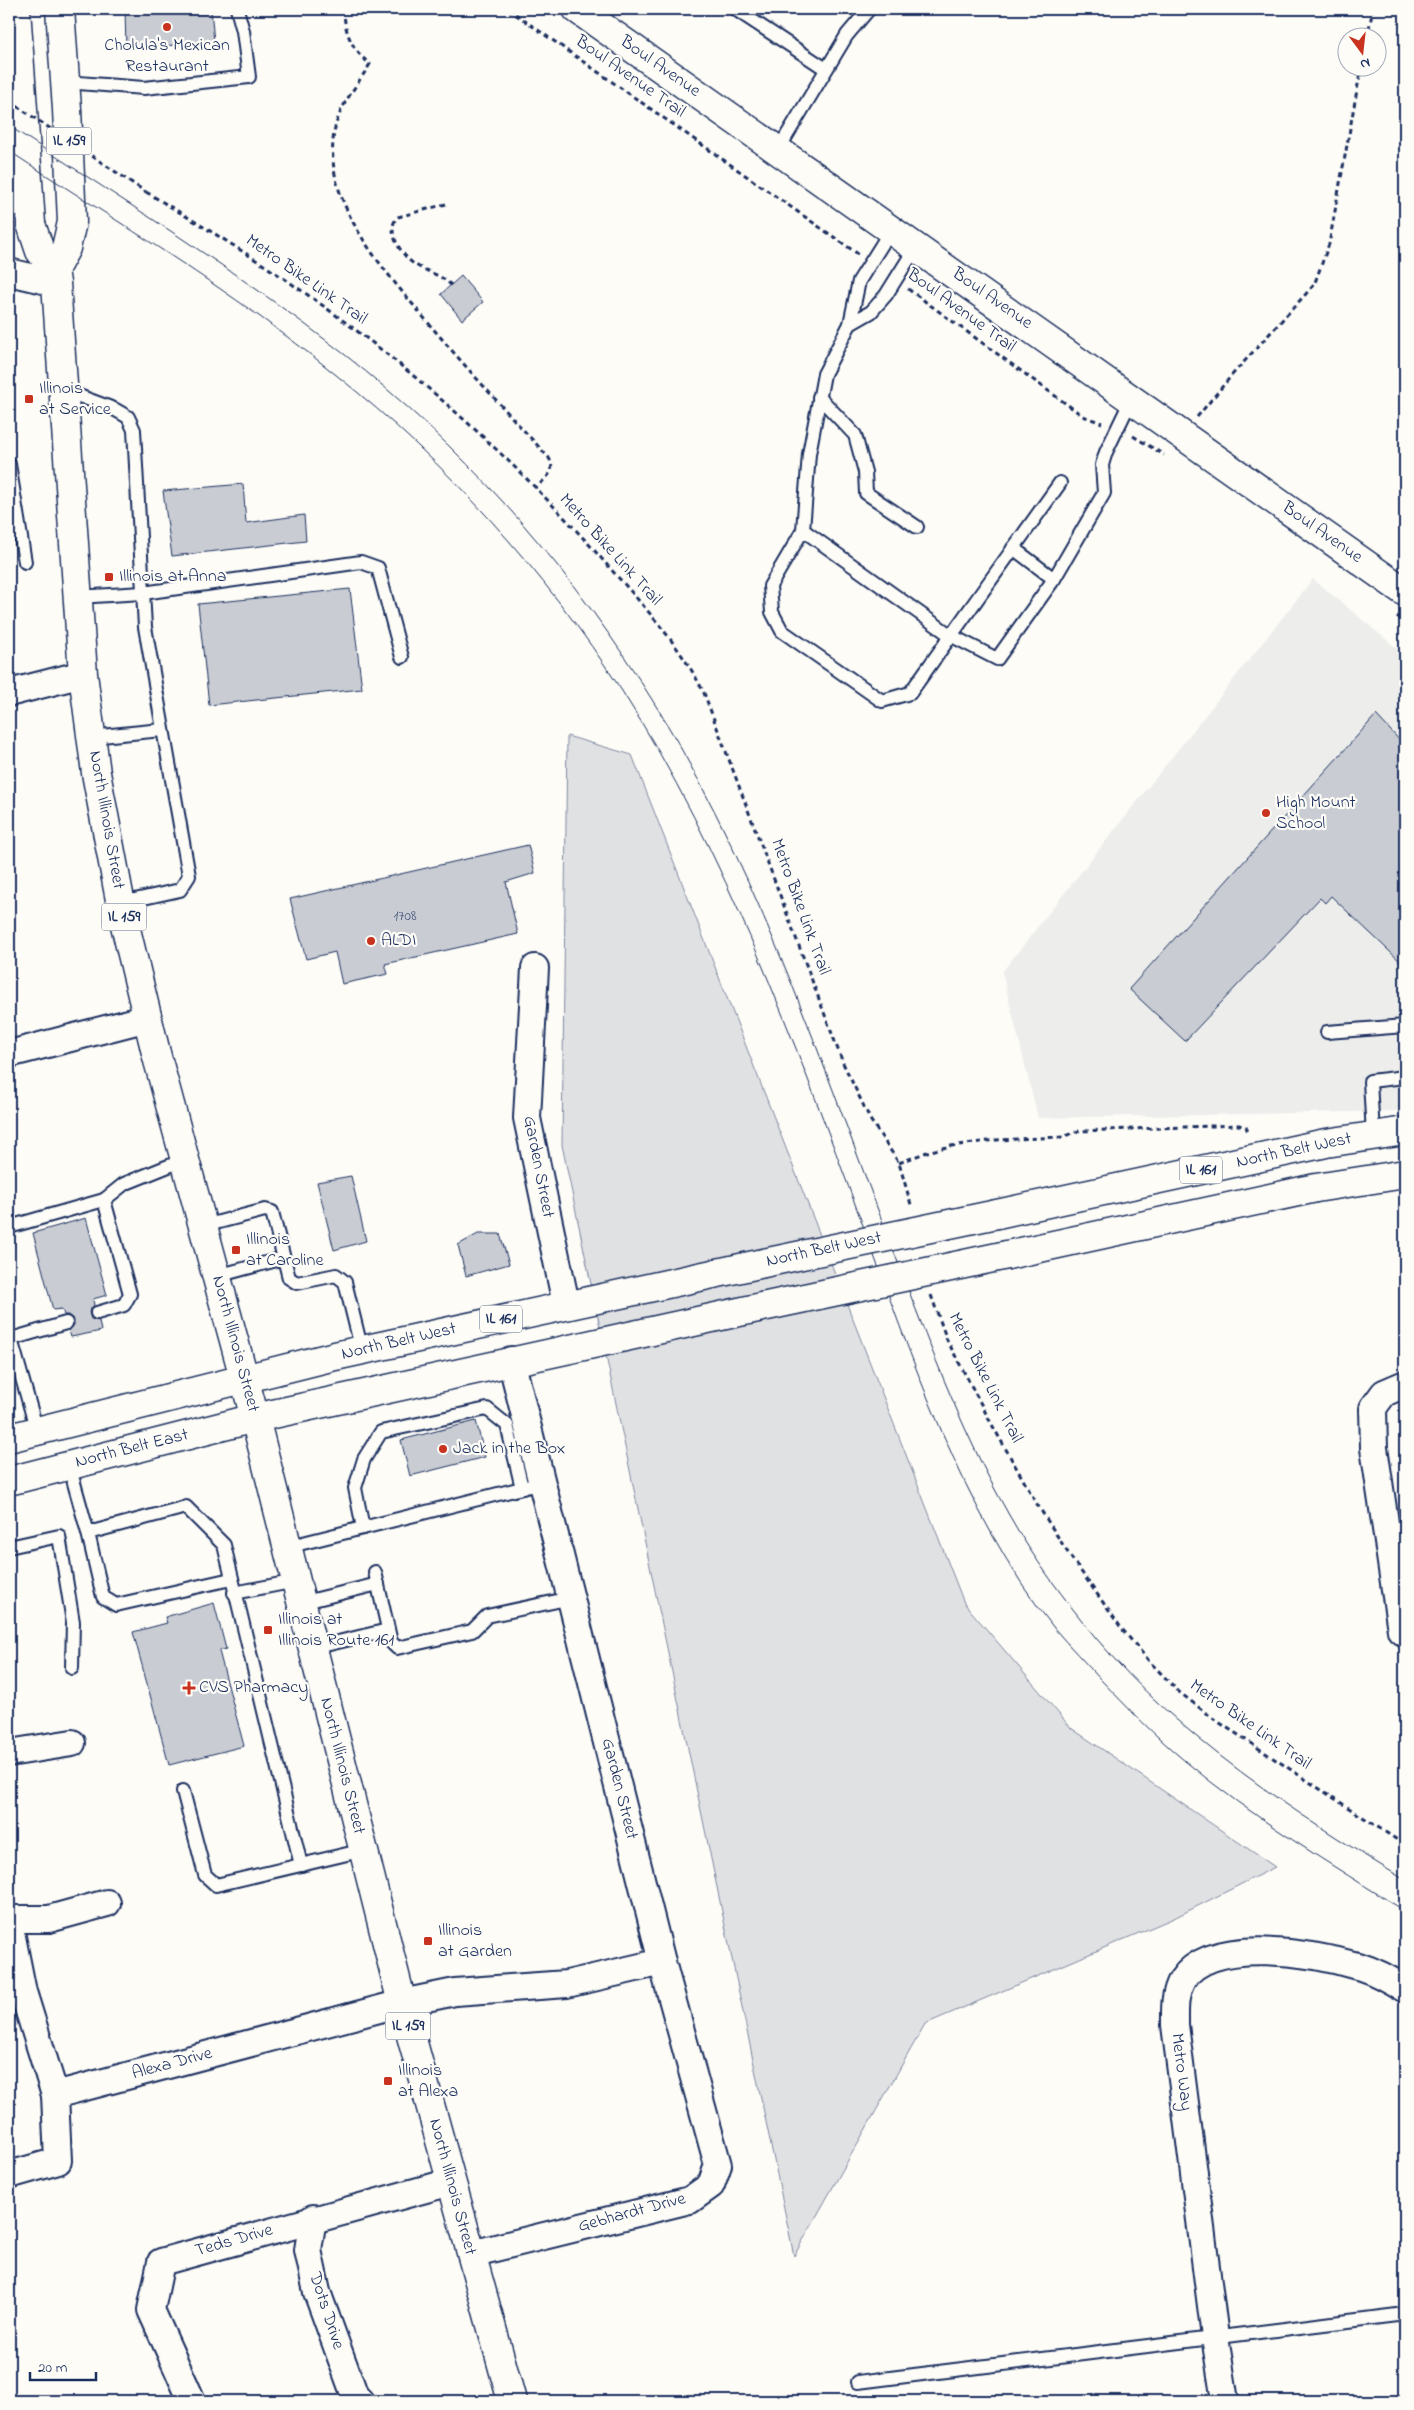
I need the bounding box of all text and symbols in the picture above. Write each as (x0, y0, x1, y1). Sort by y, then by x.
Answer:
marker: Cholula's Mexican Restaurant (161, 21, 173, 33)
north arrow (1336, 28, 1386, 78)
street label: Boul Avenue Trail (569, 29, 690, 125)
street label: Boul Avenue (614, 29, 706, 105)
place label: Cholula's Mexican Restaurant (104, 33, 230, 80)
text: N (1358, 52, 1372, 74)
road number: IL 159 (46, 128, 92, 154)
street label: Metro Bike Link Trail (240, 228, 372, 332)
street label: Boul Avenue (946, 261, 1038, 337)
street label: Boul Avenue Trail (900, 262, 1021, 360)
place label: Illinois at Service (39, 376, 112, 423)
marker: Illinois at Service (23, 393, 35, 405)
street label: Metro Bike Link Trail (552, 488, 668, 612)
street label: Boul Avenue (1276, 495, 1368, 571)
place label: Illinois at Anna (119, 564, 226, 590)
marker: Illinois at Anna (103, 571, 115, 583)
street label: North Illinois Street (81, 749, 131, 891)
place label: High Mount School (1276, 790, 1356, 837)
marker: High Mount School (1260, 807, 1272, 819)
street label: Metro Bike Link Trail (763, 835, 837, 979)
road number: IL 159 (102, 904, 146, 930)
house number: 1708 (393, 905, 417, 927)
place label: ALDI (381, 928, 416, 954)
marker: ALDI (365, 935, 377, 947)
street label: Garden Street (515, 1114, 561, 1220)
street label: North Belt West (1234, 1126, 1354, 1176)
road number: IL 161 (1180, 1156, 1222, 1184)
street label: North Belt West (764, 1225, 884, 1275)
place label: Illinois at Caroline (246, 1227, 324, 1274)
marker: Illinois at Caroline (230, 1244, 242, 1256)
street label: North Illinois Street (204, 1273, 266, 1415)
road number: IL 161 (480, 1306, 522, 1332)
street label: Metro Bike Link Trail (941, 1308, 1029, 1448)
street label: North Belt West (339, 1316, 459, 1368)
street label: North Belt East (73, 1422, 191, 1476)
place label: Jack in the Box (453, 1436, 565, 1462)
marker: Jack in the Box (437, 1443, 449, 1455)
place label: Illinois at Illinois Route 161 (278, 1607, 394, 1654)
marker: Illinois at Illinois Route 161 (262, 1624, 274, 1636)
street label: Metro Bike Link Trail (1184, 1673, 1316, 1777)
place label: CVS Pharmacy (199, 1675, 308, 1701)
marker: CVS Pharmacy (183, 1682, 195, 1694)
street label: North Illinois Street (312, 1695, 372, 1837)
street label: Garden Street (594, 1736, 644, 1842)
place label: Illinois at Garden (438, 1918, 512, 1965)
marker: Illinois at Garden (422, 1935, 434, 1947)
road number: IL 159 (386, 2012, 430, 2040)
street label: Metro Way (1163, 2032, 1199, 2112)
street label: Alexa Drive (129, 2041, 216, 2087)
place label: Illinois at Alexa (398, 2058, 458, 2105)
marker: Illinois at Alexa (382, 2075, 394, 2087)
street label: North Illinois Street (421, 2116, 483, 2258)
street label: Gebhardt Drive (575, 2186, 690, 2240)
street label: Teds Drive (192, 2217, 277, 2264)
street label: Dots Drive (301, 2268, 351, 2354)
scale bar (30, 2350, 96, 2382)
text: 20 m (38, 2357, 68, 2379)

